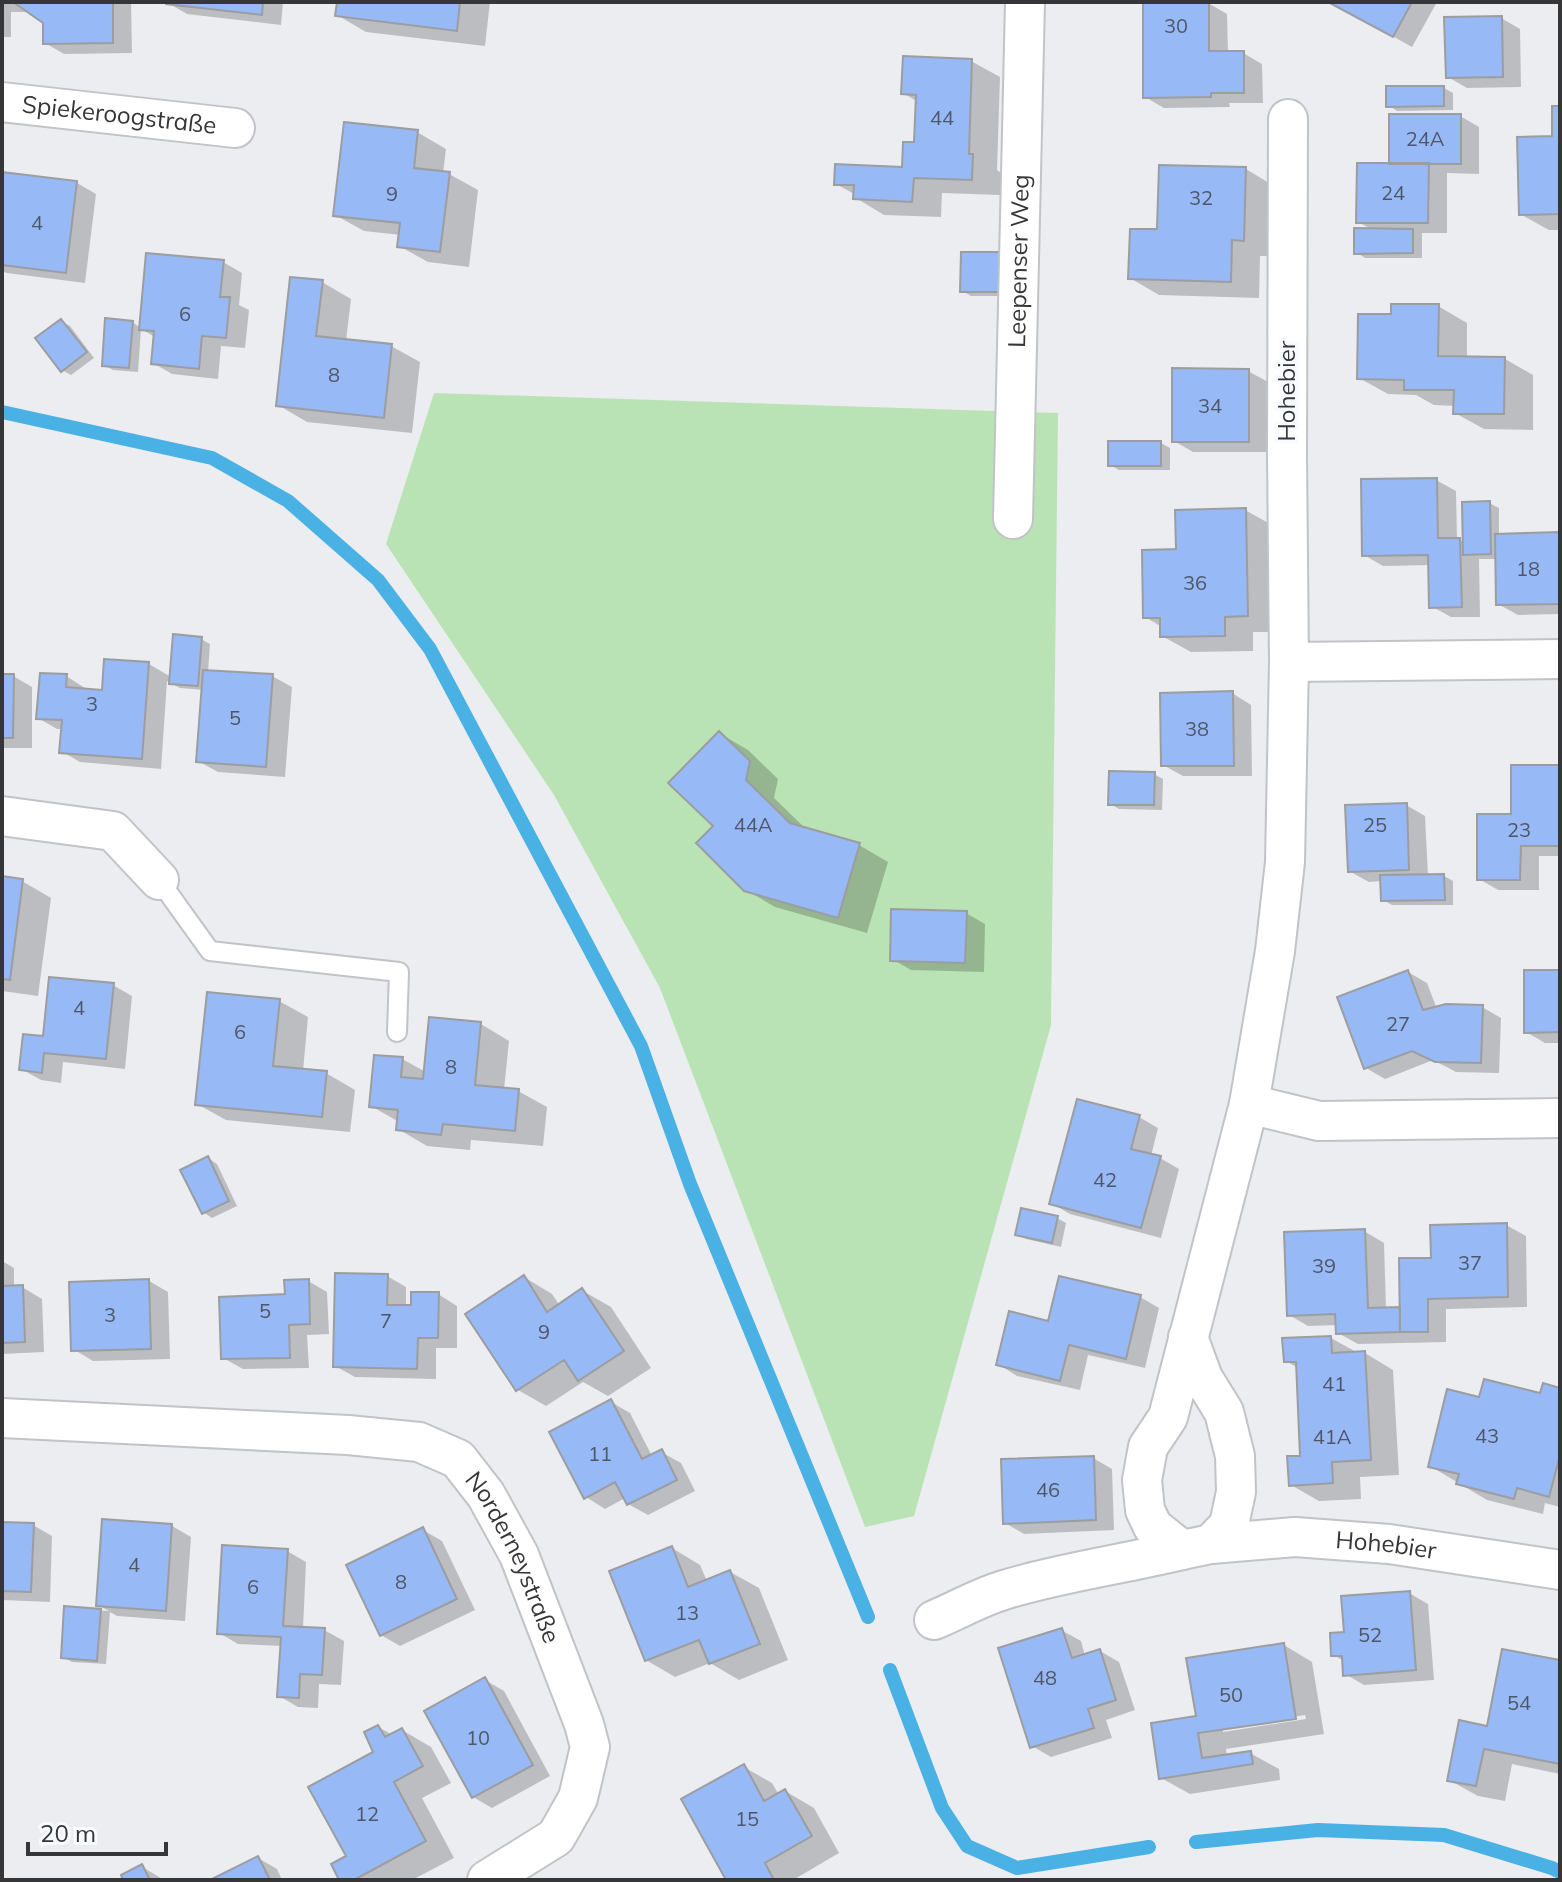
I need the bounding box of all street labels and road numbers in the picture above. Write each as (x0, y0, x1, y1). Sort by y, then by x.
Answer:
street label: Spiekeroogstraße (21, 88, 218, 140)
street label: Leepenser Weg (1001, 174, 1035, 348)
street label: Hohebier (1271, 340, 1301, 442)
street label: Norderneystraße (459, 1465, 567, 1647)
street label: Hohebier (1335, 1524, 1439, 1565)

